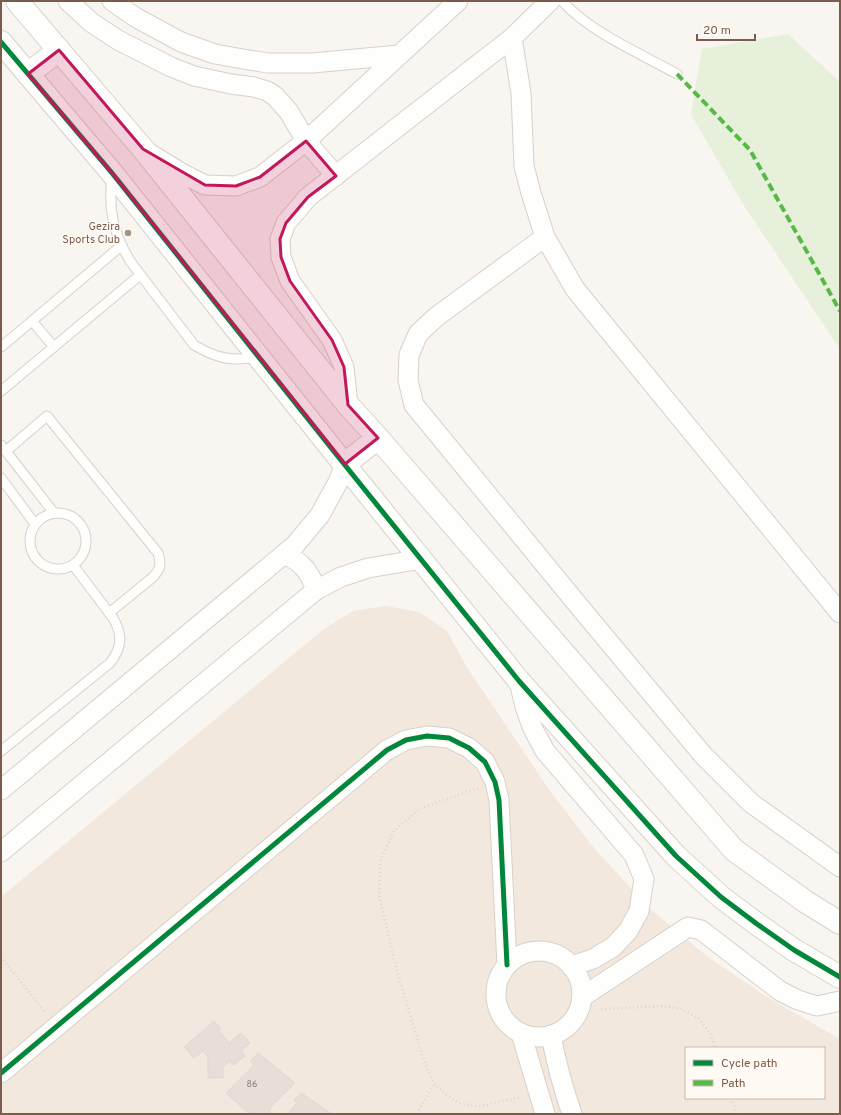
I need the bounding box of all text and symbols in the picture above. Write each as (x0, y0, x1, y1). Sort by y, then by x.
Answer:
scale bar (697, 16, 755, 42)
text: 20 m (703, 23, 731, 39)
place label: Gezira Sports Club (62, 220, 120, 247)
marker: Gezira Sports Club (123, 228, 133, 238)
legend (685, 1047, 825, 1099)
text: Cycle path (721, 1056, 778, 1072)
text: Path (721, 1076, 746, 1092)
house number: 86 (247, 1079, 257, 1090)

